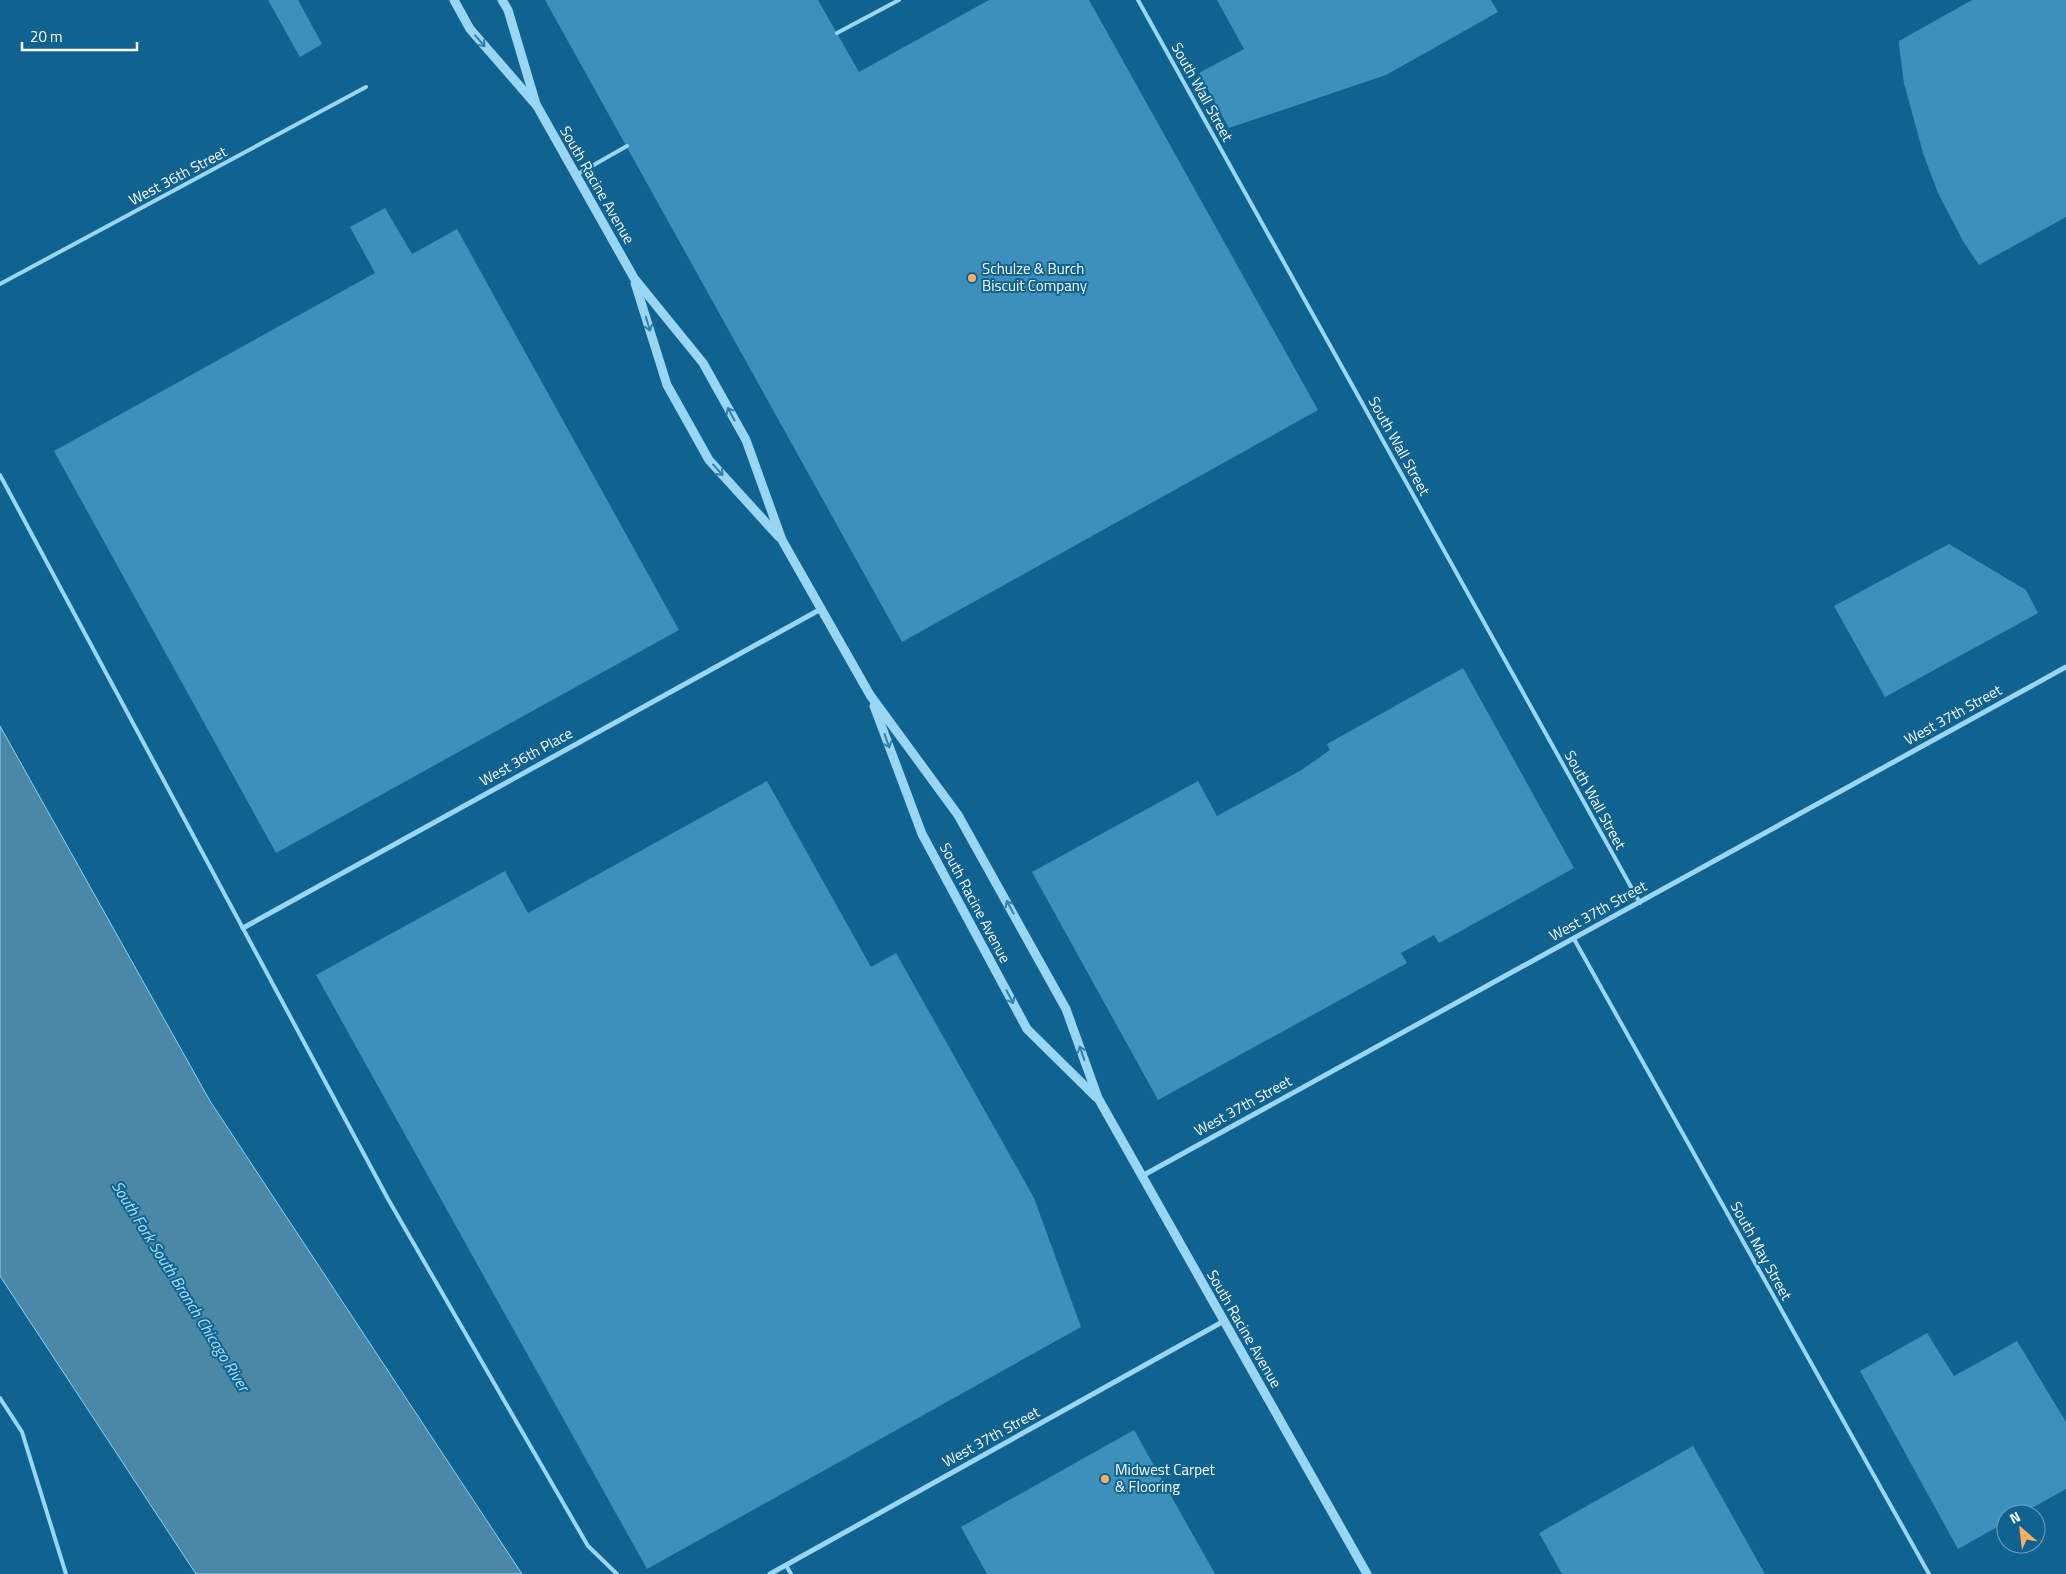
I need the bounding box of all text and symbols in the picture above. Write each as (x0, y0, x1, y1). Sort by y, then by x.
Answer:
scale bar (22, 20, 138, 52)
text: 20 m (30, 25, 63, 48)
one-way arrow (474, 34, 486, 47)
street label: South Wall Street (1166, 38, 1240, 146)
street label: South Racine Avenue (554, 121, 641, 248)
street label: West 36th Street (125, 140, 232, 211)
place label: Schulze & Burch Biscuit Company (982, 257, 1087, 297)
marker: Schulze & Burch Biscuit Company (966, 272, 978, 284)
one-way arrow (644, 316, 654, 332)
street label: South Wall Street (1363, 392, 1437, 500)
one-way arrow (726, 407, 736, 422)
one-way arrow (712, 463, 723, 476)
street label: West 37th Street (1900, 678, 2006, 751)
street label: West 36th Place (475, 721, 577, 792)
one-way arrow (883, 732, 892, 748)
street label: South Wall Street (1559, 746, 1633, 854)
street label: South Racine Avenue (934, 839, 1017, 967)
street label: West 37th Street (1545, 874, 1651, 947)
one-way arrow (1005, 900, 1015, 915)
one-way arrow (1006, 989, 1015, 1004)
one-way arrow (1077, 1045, 1086, 1061)
street label: West 37th Street (1190, 1069, 1296, 1142)
water label: South Fork South Branch Chicago River (106, 1176, 257, 1398)
street label: South May Street (1725, 1197, 1798, 1305)
street label: South Racine Avenue (1201, 1265, 1288, 1392)
street label: West 37th Street (938, 1400, 1044, 1473)
place label: Midwest Carpet & Flooring (1115, 1458, 1216, 1498)
marker: Midwest Carpet & Flooring (1099, 1473, 1111, 1485)
north arrow (1996, 1504, 2046, 1554)
text: N (2005, 1506, 2024, 1529)

